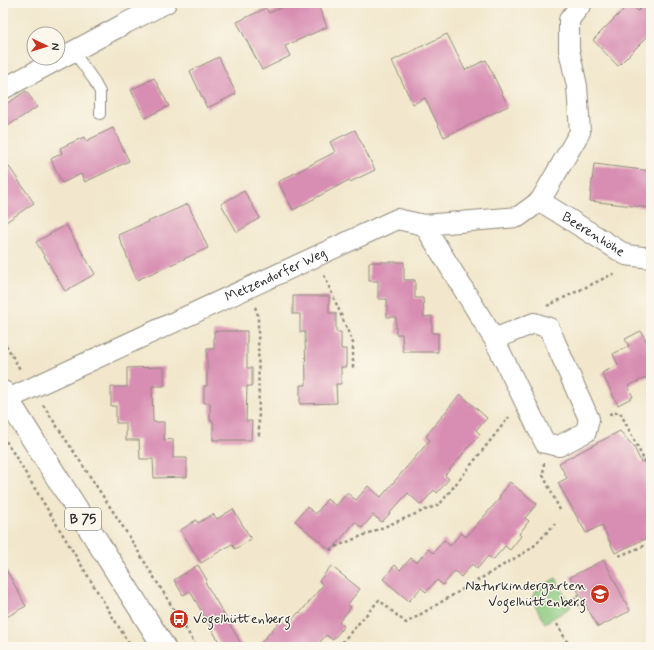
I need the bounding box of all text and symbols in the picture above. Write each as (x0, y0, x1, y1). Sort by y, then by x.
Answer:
north arrow (26, 26, 66, 66)
text: N (48, 42, 62, 51)
street label: Beerenhöhe (558, 208, 628, 261)
street label: Metzendorfer Weg (222, 244, 329, 306)
road number: B 75 (65, 508, 101, 530)
place label: Naturkindergarten Vogelhüttenberg (465, 577, 586, 613)
school or university icon: Naturkindergarten Vogelhüttenberg (589, 583, 611, 605)
bus stop icon: Vogelhüttenberg (168, 608, 190, 630)
place label: Vogelhüttenberg (193, 610, 291, 630)

